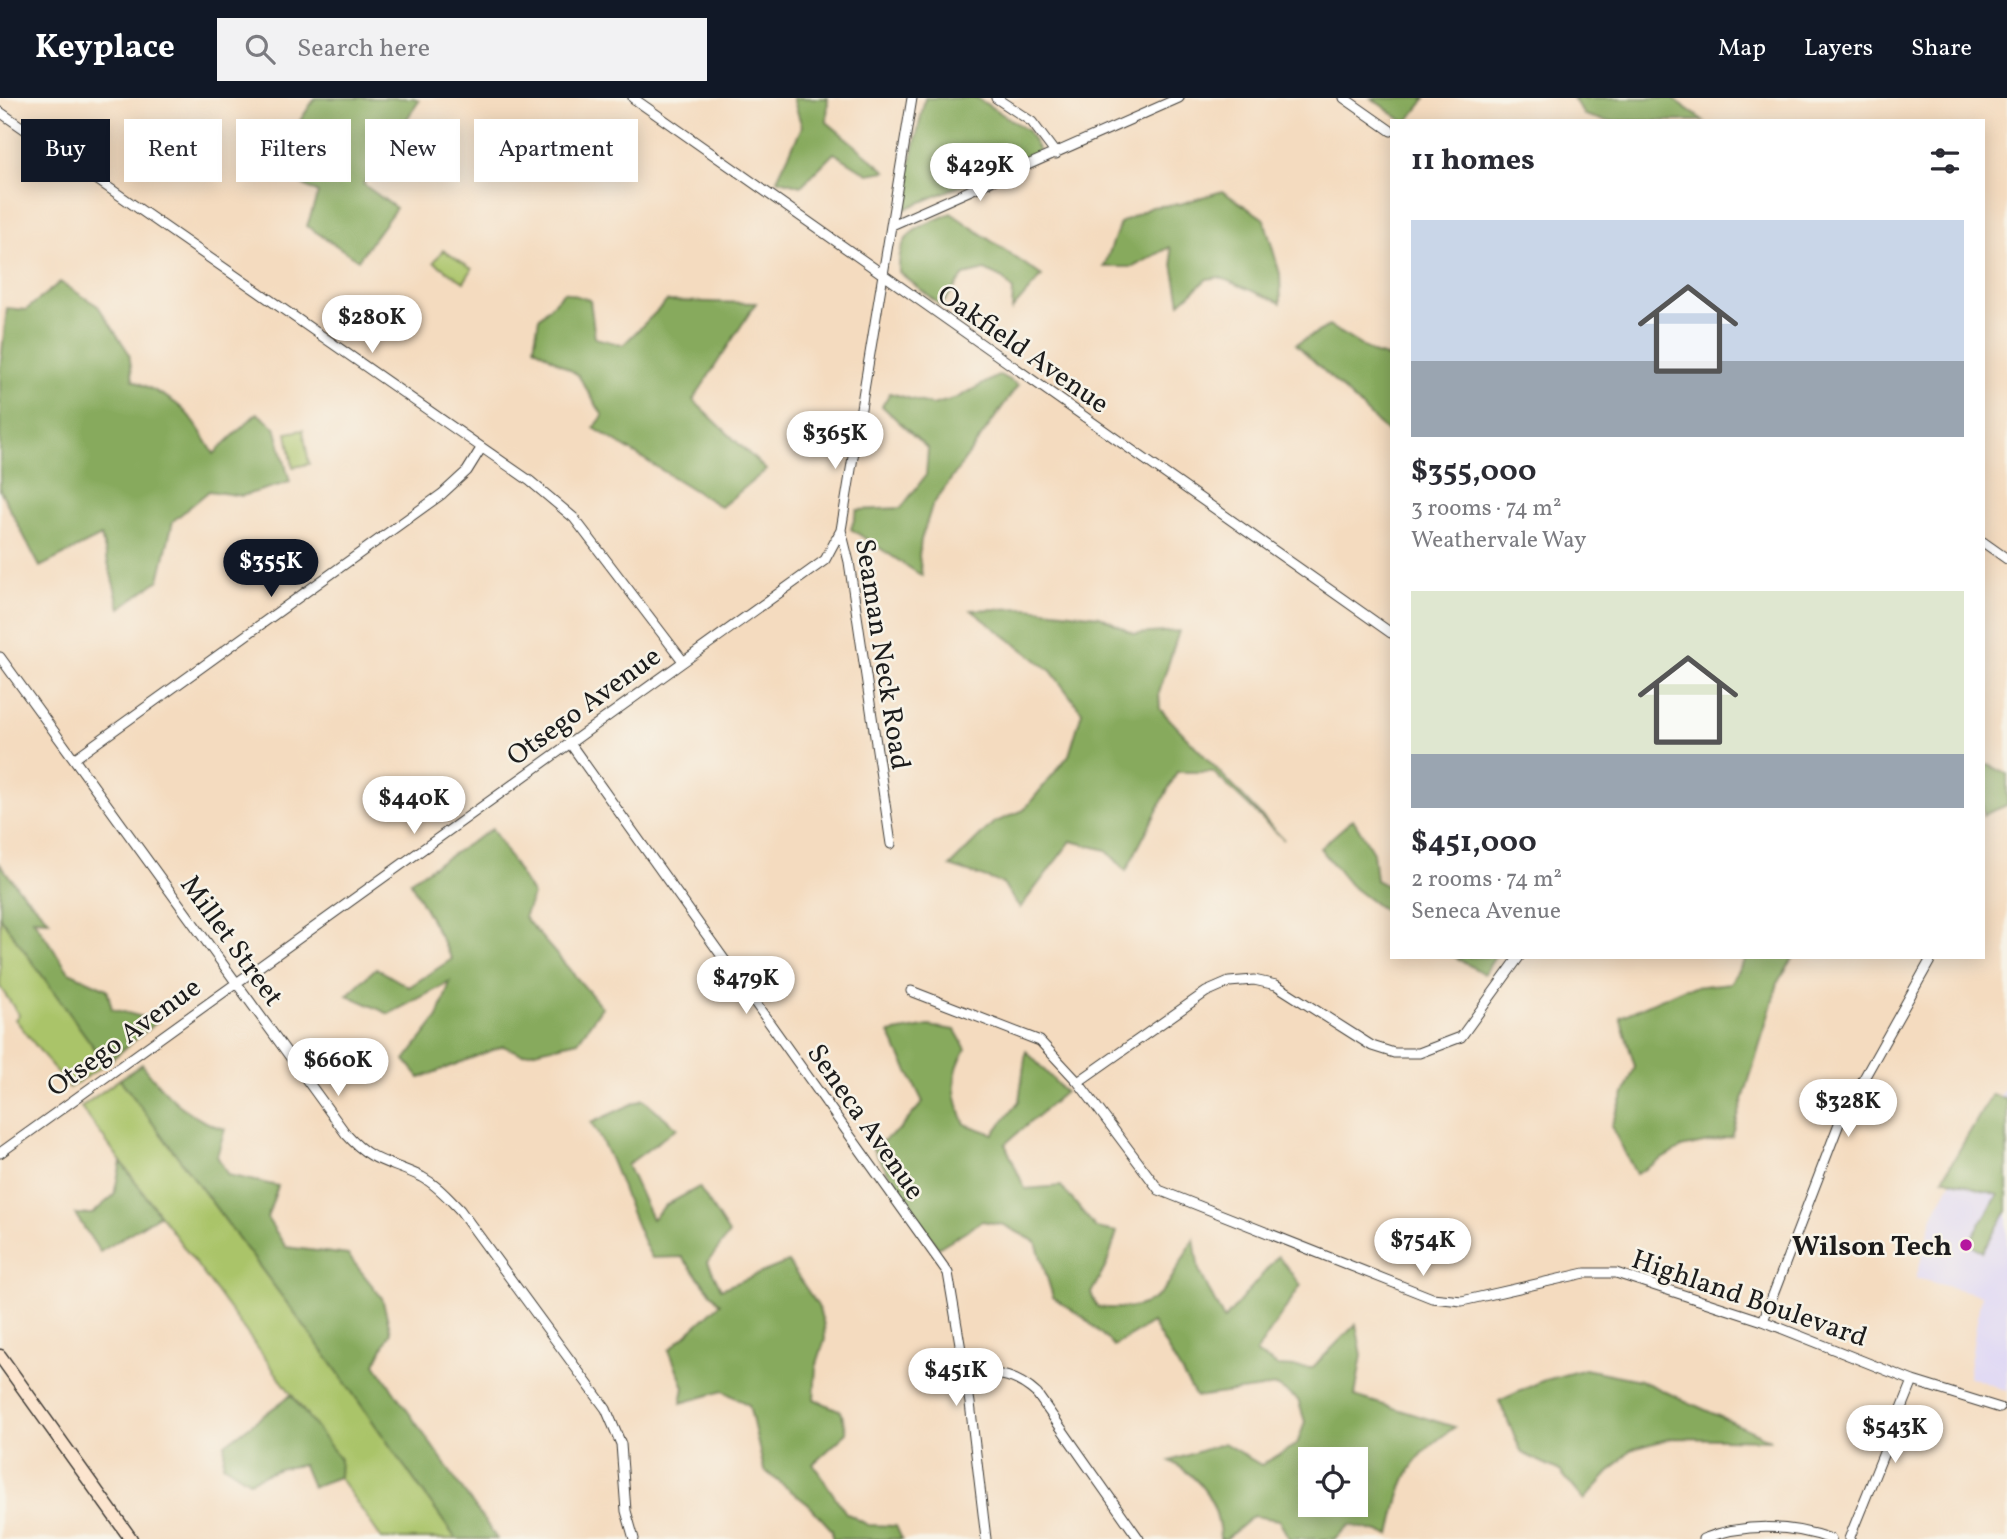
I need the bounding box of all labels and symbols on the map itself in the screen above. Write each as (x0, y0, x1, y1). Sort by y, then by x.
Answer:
pin: $429K (931, 144, 1029, 203)
street label: Oakfield Avenue (929, 276, 1116, 424)
pin: $280K (323, 296, 421, 355)
pin: $365K (786, 412, 884, 471)
street label: Seaman Neck Road (844, 536, 919, 773)
pin: $355K (222, 540, 320, 599)
street label: Otsego Avenue (499, 638, 670, 776)
pin: $440K (365, 776, 463, 836)
street label: Millet Street (170, 868, 292, 1015)
pin: $479K (697, 956, 795, 1016)
street label: Otsego Avenue (39, 969, 210, 1107)
street label: Seneca Avenue (797, 1037, 933, 1208)
pin: $660K (289, 1038, 387, 1098)
pin: $328K (1799, 1080, 1897, 1139)
pin: $754K (1374, 1218, 1472, 1278)
place label: Wilson Tech (1792, 1228, 1952, 1267)
marker: Wilson Tech (1958, 1237, 1974, 1253)
street label: Highland Boulevard (1626, 1241, 1872, 1358)
pin: $451K (907, 1348, 1005, 1408)
pin: $543K (1846, 1406, 1944, 1465)

